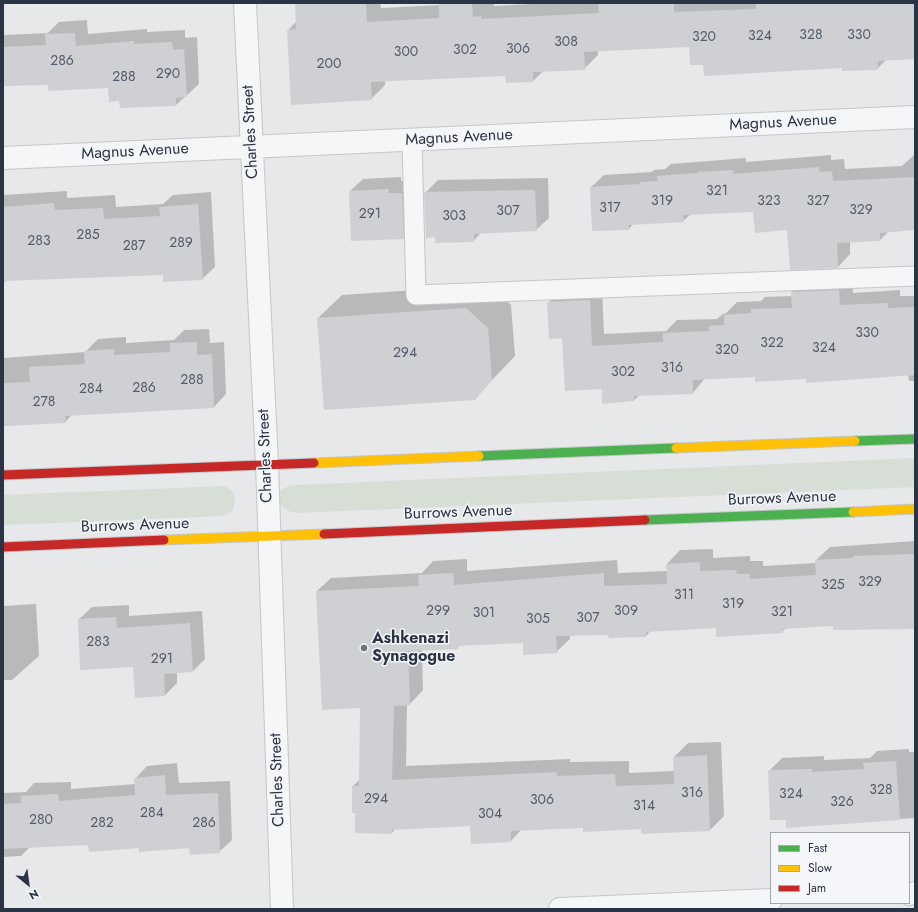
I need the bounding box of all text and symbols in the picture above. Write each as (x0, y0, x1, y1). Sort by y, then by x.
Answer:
house number: 328 (799, 28, 823, 44)
house number: 330 (847, 28, 871, 44)
house number: 324 (748, 29, 772, 45)
house number: 320 (692, 30, 716, 46)
house number: 308 (554, 35, 578, 51)
house number: 306 (506, 42, 530, 58)
house number: 302 (453, 43, 477, 59)
house number: 300 (394, 45, 418, 61)
house number: 286 (50, 54, 74, 70)
house number: 200 (317, 57, 341, 73)
house number: 290 (156, 67, 180, 83)
house number: 288 (112, 70, 136, 86)
street label: Charles Street (239, 85, 263, 179)
street label: Magnus Avenue (729, 111, 837, 135)
street label: Magnus Avenue (405, 126, 513, 150)
street label: Magnus Avenue (81, 140, 189, 164)
house number: 321 (706, 184, 728, 200)
house number: 319 (651, 194, 673, 210)
house number: 323 (757, 194, 781, 210)
house number: 327 (807, 194, 829, 210)
house number: 317 (599, 201, 621, 217)
house number: 329 (849, 203, 873, 219)
house number: 307 (496, 204, 520, 220)
house number: 291 (359, 207, 381, 223)
house number: 303 (442, 209, 466, 225)
house number: 285 (76, 228, 100, 244)
house number: 283 (27, 234, 51, 250)
house number: 289 (169, 236, 193, 252)
house number: 287 (123, 239, 145, 255)
house number: 330 (855, 326, 879, 342)
house number: 322 (760, 336, 784, 352)
house number: 324 (812, 341, 836, 357)
house number: 320 (715, 343, 739, 359)
house number: 294 (393, 346, 417, 362)
house number: 316 (661, 361, 683, 377)
house number: 302 (611, 365, 635, 381)
house number: 288 (180, 373, 204, 389)
house number: 286 (132, 381, 156, 397)
house number: 284 (79, 382, 103, 398)
house number: 278 (33, 395, 55, 411)
street label: Charles Street (255, 409, 277, 503)
street label: Burrows Avenue (727, 488, 837, 510)
street label: Burrows Avenue (403, 502, 513, 524)
street label: Burrows Avenue (80, 515, 190, 537)
house number: 329 (858, 575, 882, 591)
house number: 325 (821, 578, 845, 594)
house number: 311 (674, 588, 694, 604)
house number: 319 (722, 597, 744, 613)
house number: 299 (426, 604, 450, 620)
house number: 309 (614, 604, 638, 620)
house number: 321 (771, 605, 793, 621)
house number: 301 (473, 606, 495, 622)
house number: 307 (576, 611, 600, 627)
house number: 305 (526, 612, 550, 628)
place label: Ashkenazi Synagogue (372, 629, 455, 667)
house number: 283 (86, 635, 110, 651)
marker: Ashkenazi Synagogue (359, 643, 369, 653)
house number: 291 (151, 652, 173, 668)
street label: Charles Street (267, 733, 289, 827)
house number: 328 (869, 783, 893, 799)
house number: 316 (681, 786, 703, 802)
house number: 324 (779, 787, 803, 803)
house number: 294 (364, 792, 388, 808)
house number: 306 (530, 793, 554, 809)
house number: 326 (830, 795, 854, 811)
house number: 314 (633, 799, 655, 815)
house number: 284 (140, 806, 164, 822)
house number: 304 (478, 807, 502, 823)
house number: 280 (29, 813, 53, 829)
house number: 282 (90, 816, 114, 832)
house number: 286 (192, 816, 216, 832)
legend (770, 832, 910, 904)
text: Fast (808, 839, 827, 857)
text: Slow (808, 859, 832, 877)
north arrow (8, 864, 48, 904)
text: Jam (808, 879, 826, 897)
text: N (26, 885, 42, 904)

